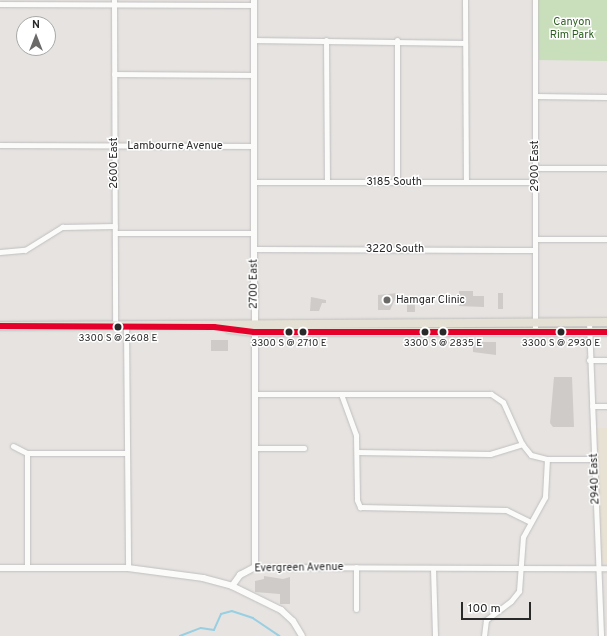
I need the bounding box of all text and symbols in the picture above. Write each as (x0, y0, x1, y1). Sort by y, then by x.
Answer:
north arrow (16, 16, 56, 56)
park label: Canyon Rim Park (550, 16, 594, 42)
text: N (32, 18, 40, 32)
street label: 2600 East (107, 137, 121, 189)
street label: Lambourne Avenue (127, 139, 223, 153)
street label: 2900 East (528, 140, 542, 192)
street label: 3185 South (366, 175, 422, 189)
street label: 3220 South (366, 242, 424, 256)
street label: 2700 East (247, 259, 261, 309)
place label: Hamgar Clinic (396, 293, 465, 307)
marker: Hamgar Clinic (381, 294, 393, 306)
marker: 3300 S @ 2608 E (113, 322, 123, 332)
marker: 3300 S @ 2710 E (284, 327, 294, 337)
unlabelled marker (298, 327, 308, 337)
unlabelled marker (420, 327, 430, 337)
marker: 3300 S @ 2835 E (438, 327, 448, 337)
marker: 3300 S @ 2930 E (556, 327, 566, 337)
place label: 3300 S @ 2608 E (79, 333, 157, 345)
place label: 3300 S @ 2710 E (251, 338, 327, 350)
place label: 3300 S @ 2835 E (404, 338, 482, 350)
place label: 3300 S @ 2930 E (522, 338, 600, 350)
street label: 2940 East (588, 453, 602, 505)
street label: Evergreen Avenue (254, 561, 344, 575)
scale bar (463, 594, 533, 620)
text: 100 m (468, 601, 501, 617)

